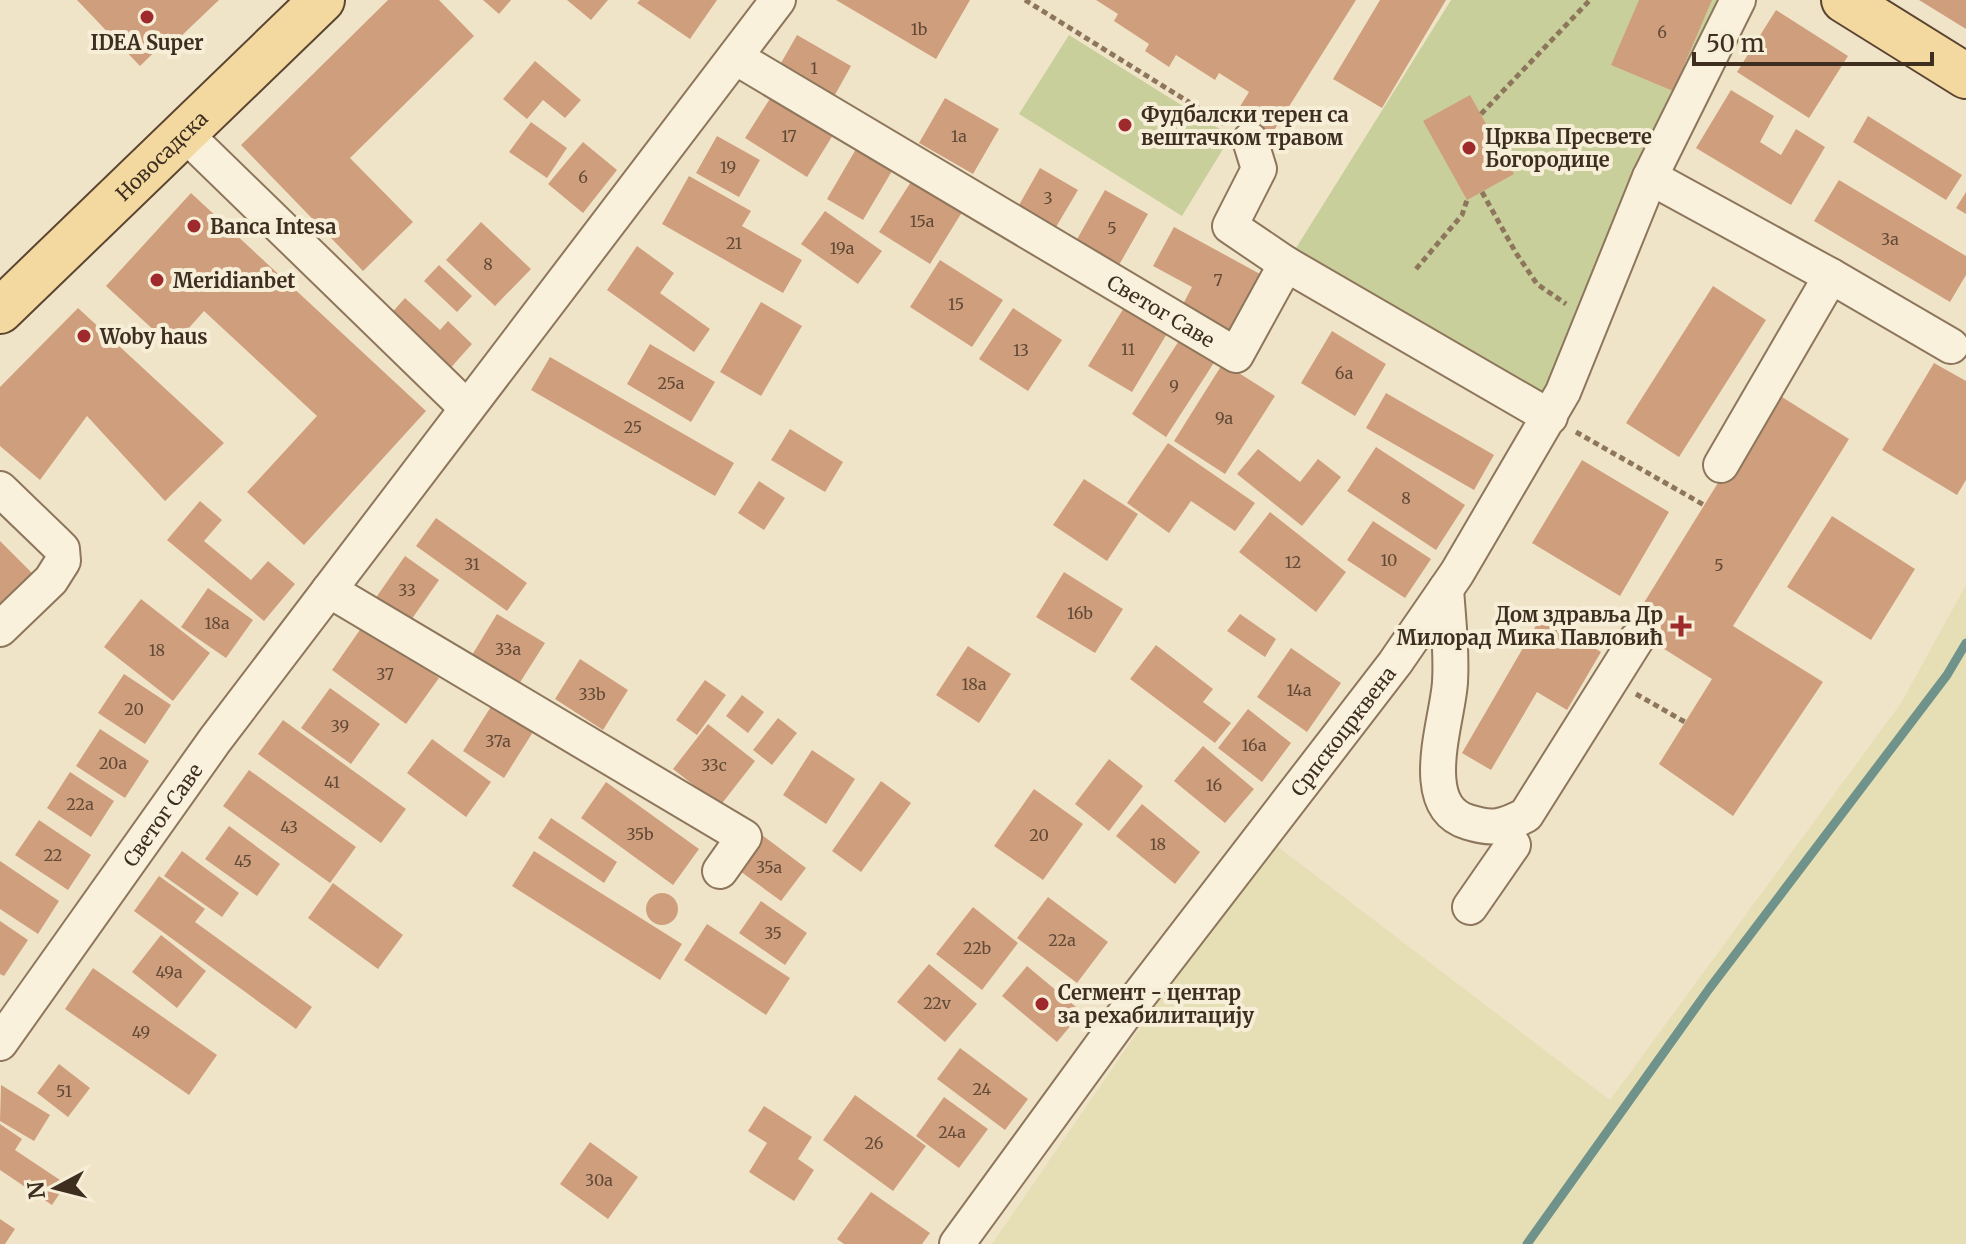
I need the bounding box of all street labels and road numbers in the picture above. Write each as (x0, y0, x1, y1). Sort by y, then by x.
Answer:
street label: Новосадска (110, 105, 212, 205)
street label: Светог Саве (1103, 269, 1220, 352)
street label: Српскоцрквена (1285, 661, 1401, 801)
street label: Светог Саве (117, 758, 207, 871)

